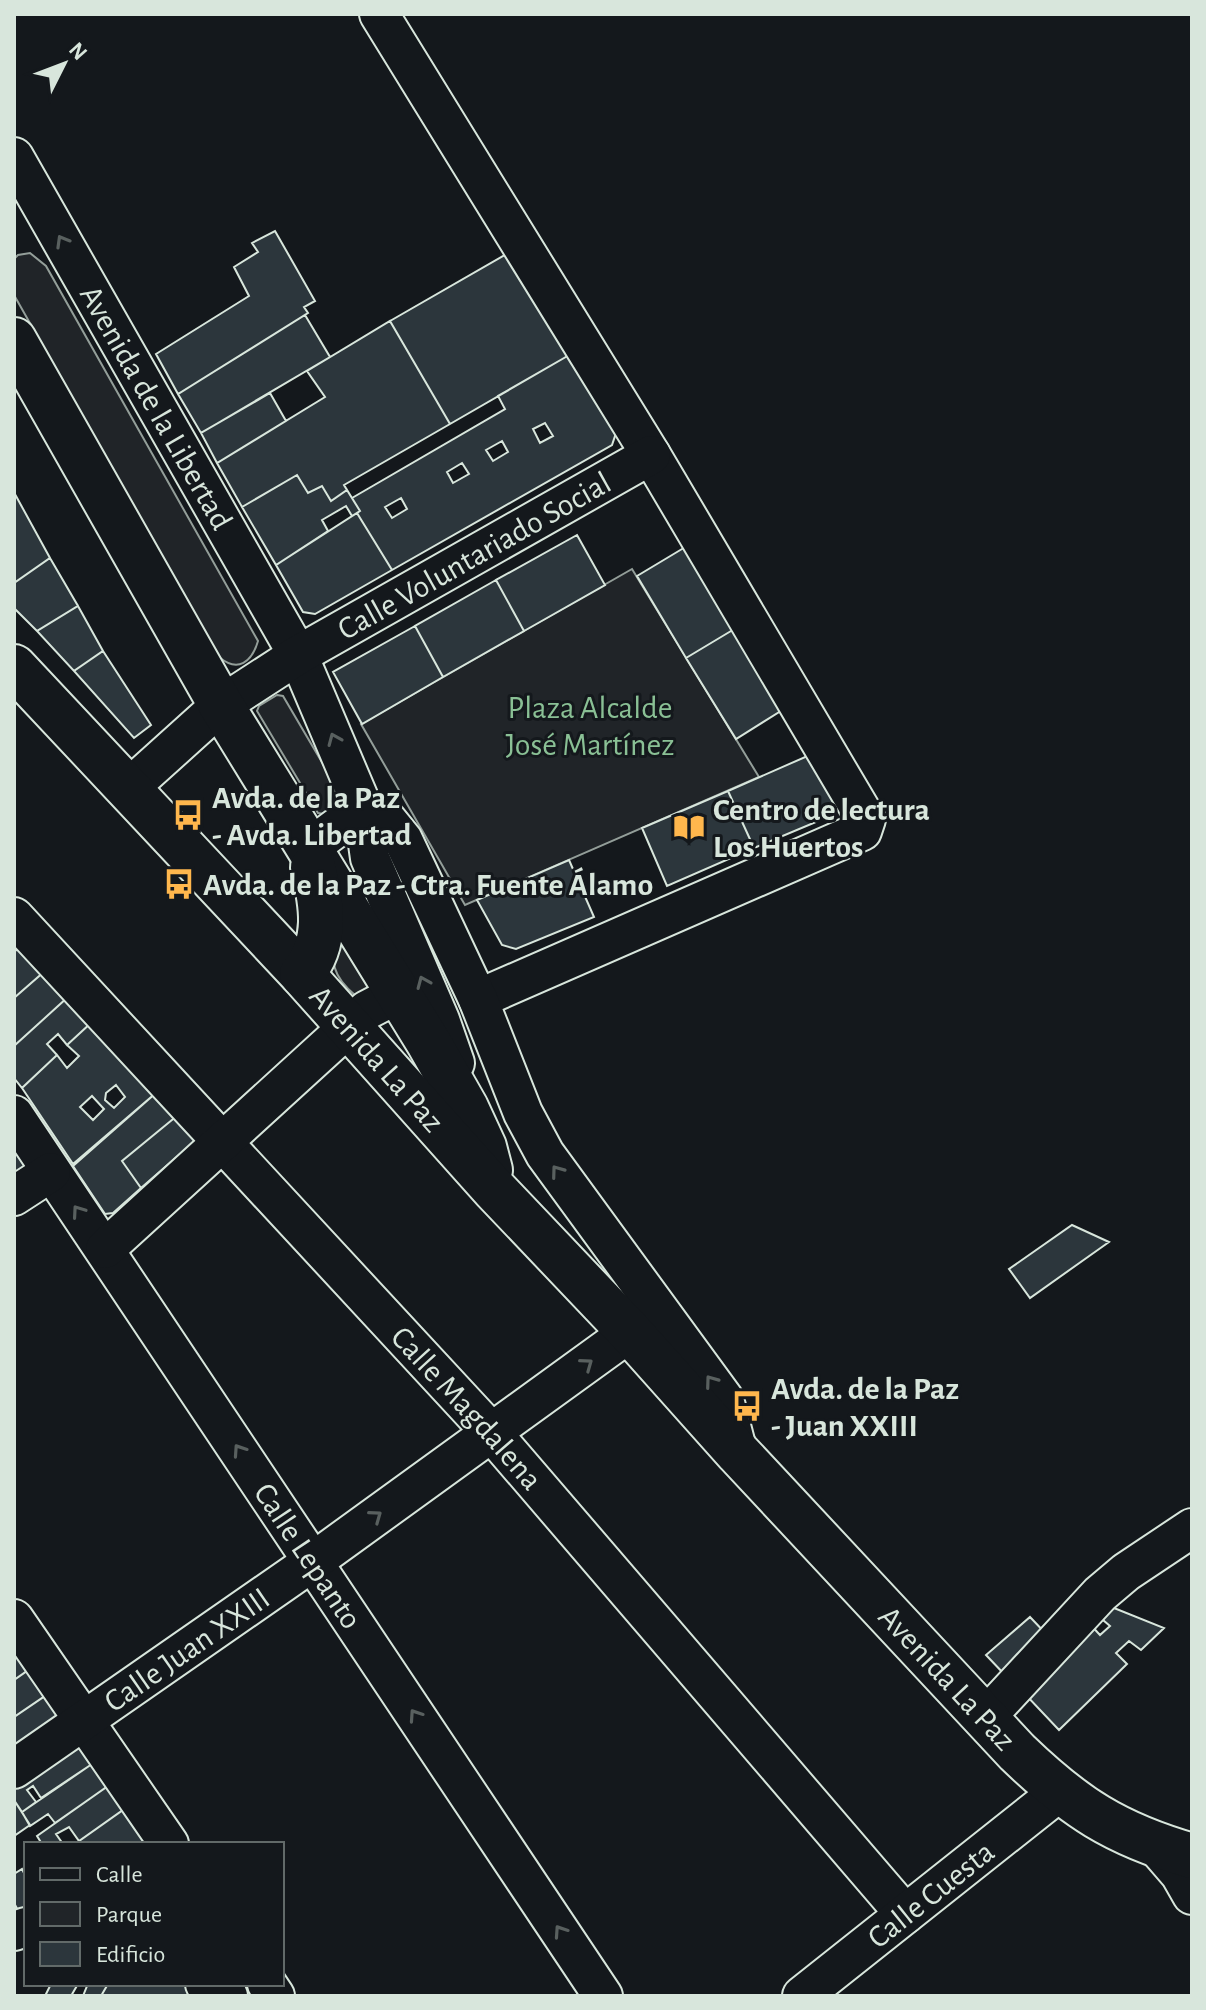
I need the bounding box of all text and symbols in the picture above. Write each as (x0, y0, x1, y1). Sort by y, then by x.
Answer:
north arrow (24, 24, 104, 104)
text: N (65, 38, 91, 64)
one-way arrow (56, 235, 72, 250)
street label: Avenida de la Libertad (74, 280, 238, 535)
street label: Calle Voluntariado Social (333, 466, 616, 646)
park label: Plaza Alcalde José Martínez (506, 692, 675, 761)
one-way arrow (328, 733, 344, 747)
place label: Avda. de la Paz - Avda. Libertad (212, 782, 412, 851)
place label: Centro de lectura Los Huertos (713, 794, 930, 863)
bus stop icon: Avda. de la Paz - Avda. Libertad (171, 798, 205, 832)
library icon: Centro de lectura Los Huertos (672, 810, 706, 844)
bus stop icon: Avda. de la Paz - Ctra. Fuente Álamo (162, 867, 196, 901)
place label: Avda. de la Paz - Ctra. Fuente Álamo (203, 867, 653, 901)
one-way arrow (417, 975, 433, 990)
street label: Avenida La Paz (303, 980, 450, 1138)
one-way arrow (553, 1166, 567, 1180)
one-way arrow (73, 1205, 88, 1219)
street label: Calle Magdalena (385, 1321, 548, 1496)
one-way arrow (578, 1359, 593, 1374)
place label: Avda. de la Paz - Juan XXIII (771, 1373, 959, 1442)
one-way arrow (706, 1375, 721, 1390)
bus stop icon: Avda. de la Paz - Juan XXIII (730, 1389, 764, 1423)
one-way arrow (233, 1444, 248, 1459)
street label: Calle Lepanto (248, 1478, 368, 1635)
one-way arrow (368, 1511, 382, 1526)
street label: Calle Juan XXIII (99, 1582, 276, 1718)
street label: Avenida La Paz (872, 1600, 1021, 1756)
one-way arrow (410, 1709, 425, 1724)
street label: Calle Cuesta (862, 1835, 1000, 1954)
legend (24, 1842, 284, 1986)
text: Calle (96, 1863, 143, 1887)
text: Parque (96, 1903, 162, 1927)
one-way arrow (554, 1925, 569, 1940)
text: Edificio (96, 1943, 165, 1967)

